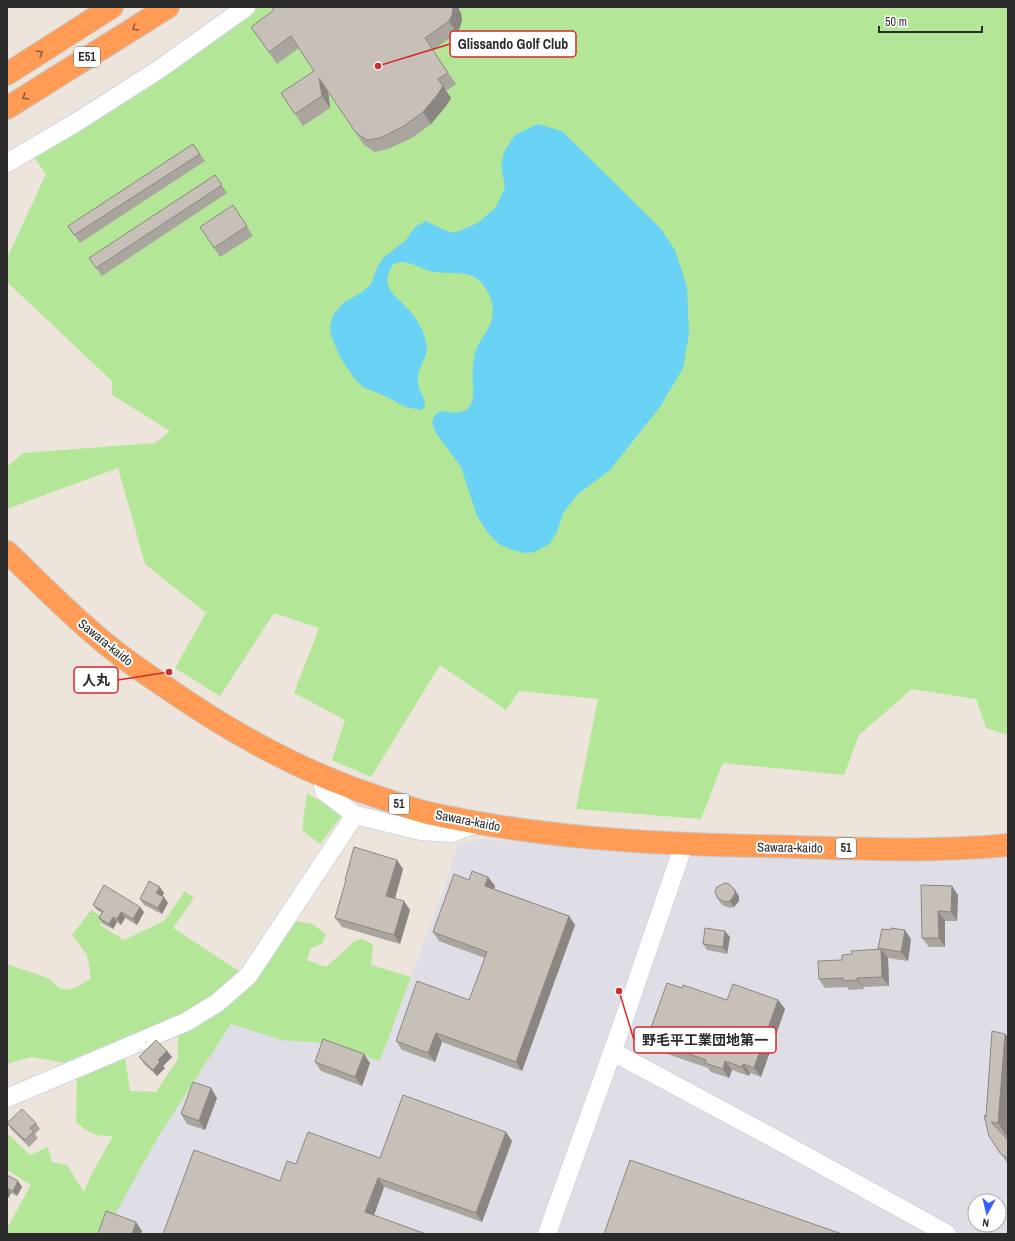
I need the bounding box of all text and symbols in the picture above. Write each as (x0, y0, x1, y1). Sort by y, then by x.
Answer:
scale bar (879, 8, 982, 34)
text: 50 m (885, 14, 907, 30)
one-way arrow (132, 23, 139, 30)
callout: Glissando Golf Club (450, 31, 576, 57)
text: Glissando Golf Club (458, 35, 568, 53)
road number: E51 (74, 47, 100, 67)
one-way arrow (36, 50, 43, 58)
one-way arrow (22, 92, 29, 100)
street label: Sawara-kaido (75, 615, 137, 670)
callout: 人丸 (74, 667, 118, 693)
text: 人丸 (82, 671, 110, 689)
road number: 51 (389, 794, 409, 814)
street label: Sawara-kaido (434, 806, 502, 835)
street label: Sawara-kaido (757, 838, 823, 857)
road number: 51 (836, 838, 856, 858)
callout: 野毛平工業団地第一 (634, 1027, 776, 1053)
text: 野毛平工業団地第一 (642, 1031, 768, 1049)
north arrow (967, 1193, 1007, 1233)
text: N (981, 1216, 990, 1230)

